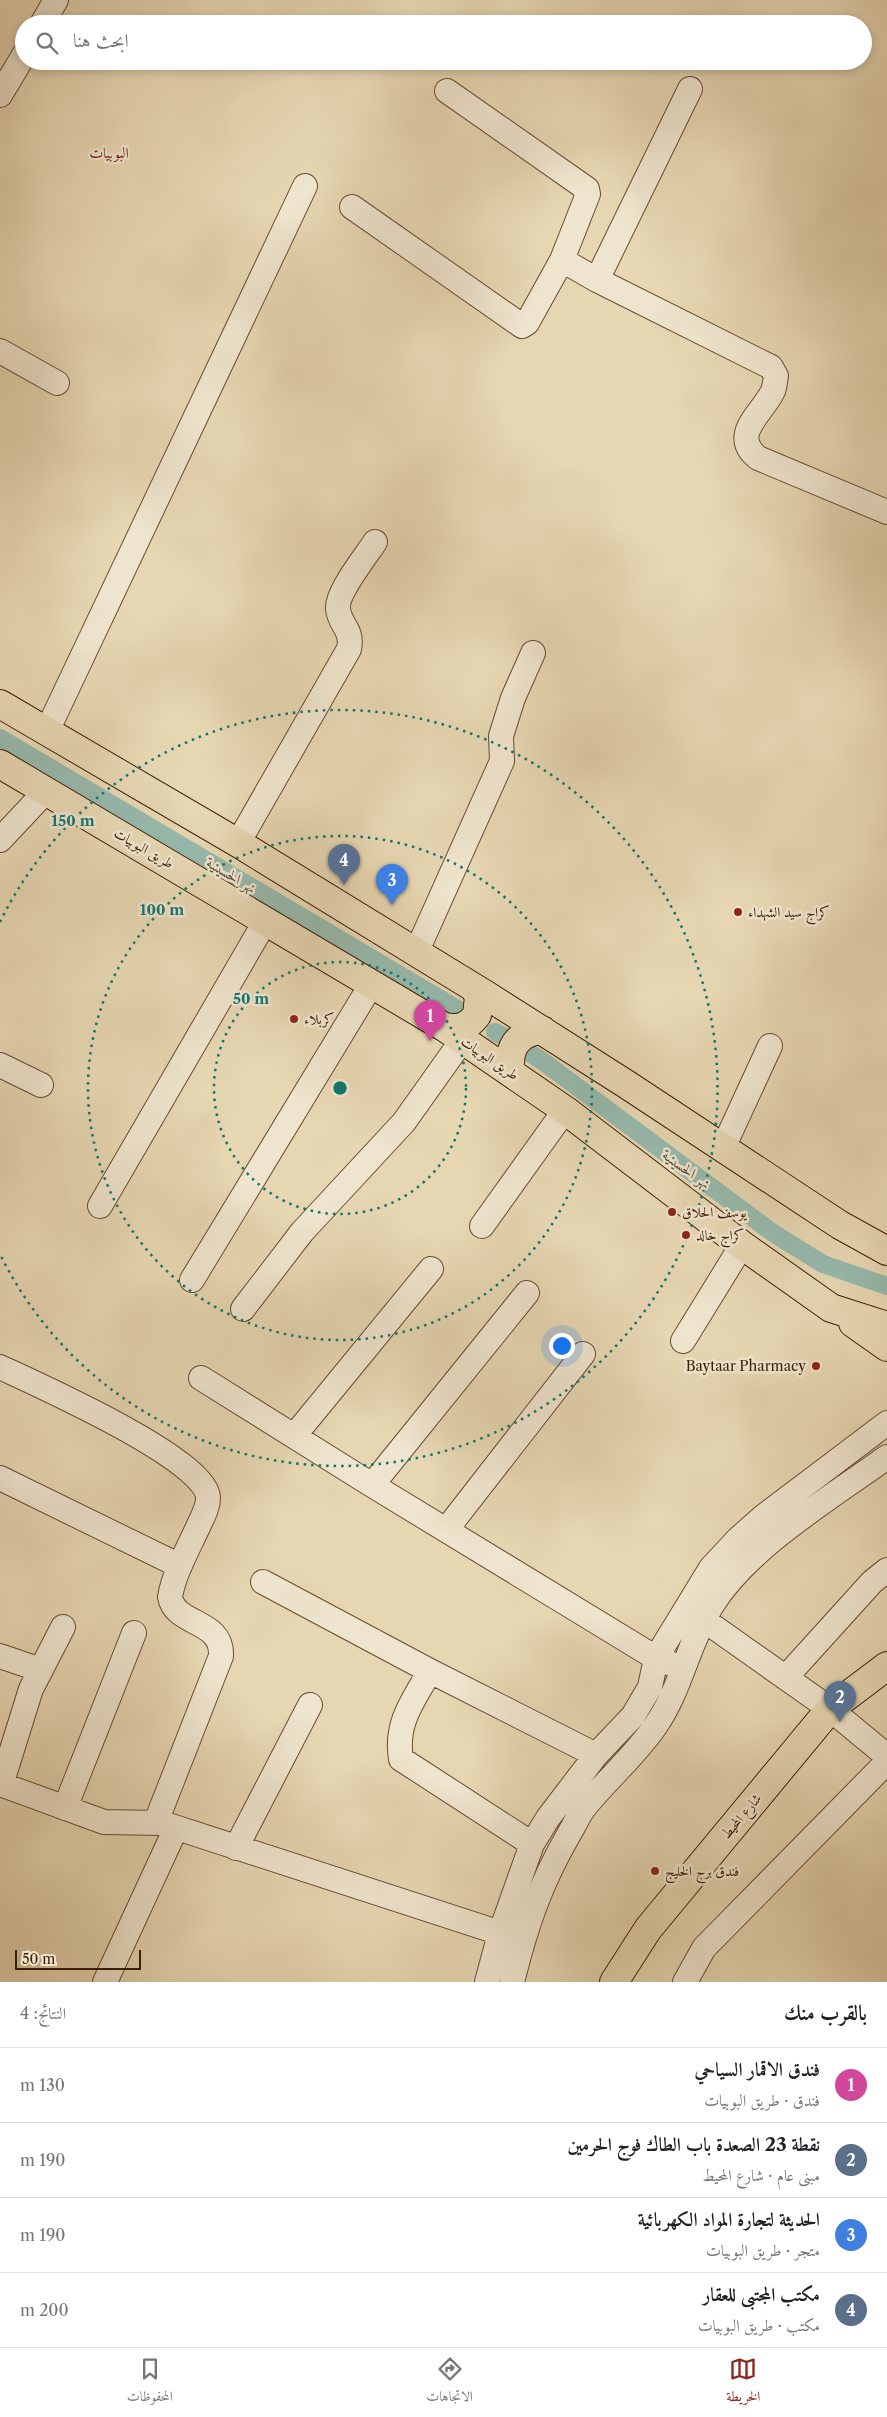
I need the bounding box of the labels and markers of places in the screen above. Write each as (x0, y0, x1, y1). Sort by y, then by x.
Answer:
pin: 4 (328, 844, 360, 885)
pin: 3 (376, 864, 408, 905)
place label: كراج سيد الشهداء (748, 903, 830, 925)
marker: كراج سيد الشهداء (732, 906, 744, 918)
pin: 1 (414, 1000, 446, 1041)
place label: كربلاء (304, 1010, 335, 1028)
marker: كربلاء (288, 1013, 300, 1025)
centre of rings (331, 1079, 349, 1097)
place label: يوسف الحلاق (682, 1203, 748, 1221)
marker: يوسف الحلاق (666, 1206, 678, 1218)
place label: كراج خالد (696, 1226, 744, 1248)
marker: كراج خالد (680, 1229, 692, 1241)
place label: Baytaar Pharmacy (686, 1357, 806, 1375)
marker: Baytaar Pharmacy (810, 1360, 822, 1372)
pin: 2 (824, 1681, 856, 1722)
place label: فندق برج الخليج (665, 1862, 739, 1884)
marker: فندق برج الخليج (649, 1865, 661, 1877)

